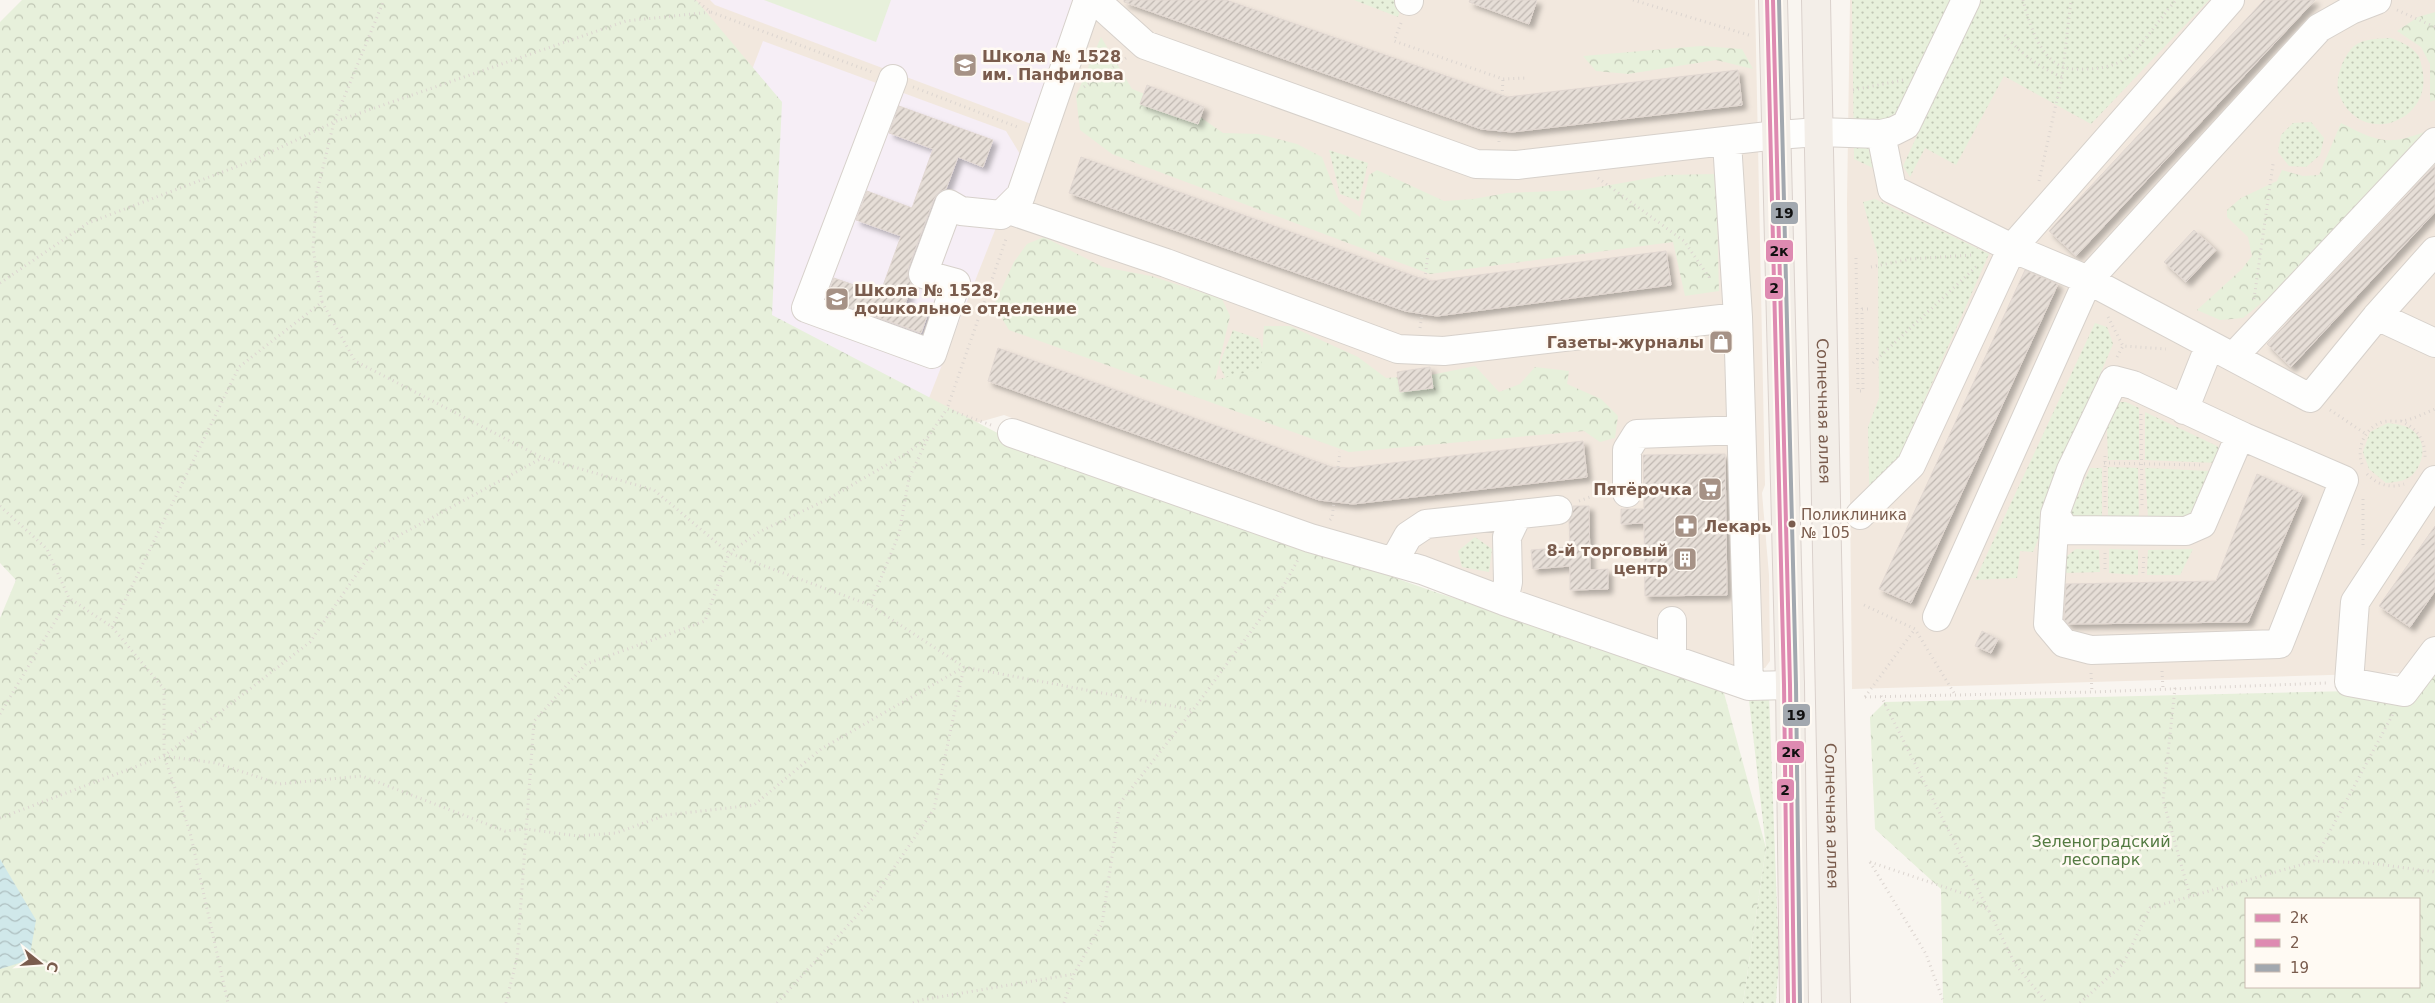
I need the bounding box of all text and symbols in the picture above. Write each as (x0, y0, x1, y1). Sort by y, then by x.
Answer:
place label: Школа № 1528 им. Панфилова (982, 47, 1124, 84)
school or university icon: Школа № 1528 им. Панфилова (952, 52, 978, 78)
line badge: 19 (1770, 201, 1799, 225)
text: 19 (1774, 205, 1794, 221)
line badge: 2к (1765, 239, 1794, 263)
text: 2к (1769, 243, 1789, 259)
line badge: 2 (1764, 276, 1784, 300)
text: 2 (1769, 280, 1779, 296)
place label: Школа № 1528, дошкольное отделение (854, 281, 1077, 318)
school or university icon: Школа № 1528, дошкольное отделение (824, 286, 850, 312)
shop icon: Газеты-журналы (1708, 329, 1734, 355)
place label: Газеты-журналы (1547, 333, 1704, 352)
street label: Солнечная аллея (1813, 338, 1835, 484)
supermarket icon: Пятёрочка (1697, 476, 1723, 502)
place label: Пятёрочка (1593, 480, 1692, 499)
place label: Поликлиника № 105 (1801, 506, 1907, 542)
pharmacy icon: Лекарь (1673, 513, 1699, 539)
place label: Лекарь (1704, 517, 1771, 536)
marker: Поликлиника № 105 (1787, 519, 1797, 529)
place label: 8-й торговый центр (1547, 541, 1668, 578)
building icon: 8-й торговый центр (1672, 546, 1698, 572)
line badge: 19 (1782, 703, 1811, 727)
text: 19 (1786, 707, 1806, 723)
line badge: 2к (1776, 740, 1805, 764)
street label: Солнечная аллея (1821, 743, 1843, 889)
text: 2к (1781, 744, 1801, 760)
line badge: 2 (1776, 778, 1795, 802)
text: 2 (1780, 782, 1790, 798)
park label: Зеленоградский лесопарк (2031, 832, 2171, 869)
legend (2245, 898, 2420, 988)
text: 2к (2290, 909, 2309, 927)
text: 2 (2290, 934, 2300, 952)
north arrow (15, 938, 65, 988)
text: 19 (2290, 959, 2309, 977)
text: С (43, 960, 62, 974)

